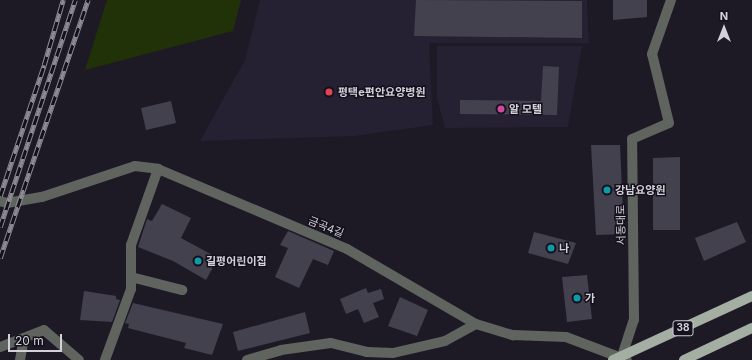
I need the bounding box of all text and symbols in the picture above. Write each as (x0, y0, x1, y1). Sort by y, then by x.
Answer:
north arrow (704, 8, 744, 48)
text: N (720, 9, 728, 23)
place label: 평택e편안요양병원 (338, 85, 426, 99)
marker: 평택e편안요양병원 (323, 86, 335, 98)
place label: 알 모텔 (509, 102, 542, 116)
marker: 알 모텔 (496, 104, 506, 114)
place label: 강남요양원 (615, 183, 666, 197)
marker: 강남요양원 (602, 185, 612, 195)
street label: 서동대로 (614, 205, 628, 245)
street label: 금곡4길 (306, 214, 346, 240)
place label: 나 (559, 241, 569, 255)
marker: 나 (546, 243, 556, 253)
place label: 길평어린이집 (206, 254, 267, 268)
marker: 길평어린이집 (193, 256, 203, 266)
place label: 가 (585, 291, 595, 305)
marker: 가 (572, 293, 582, 303)
road number: 38 (672, 320, 694, 336)
scale bar (10, 326, 64, 352)
text: 20 m (15, 333, 44, 348)

